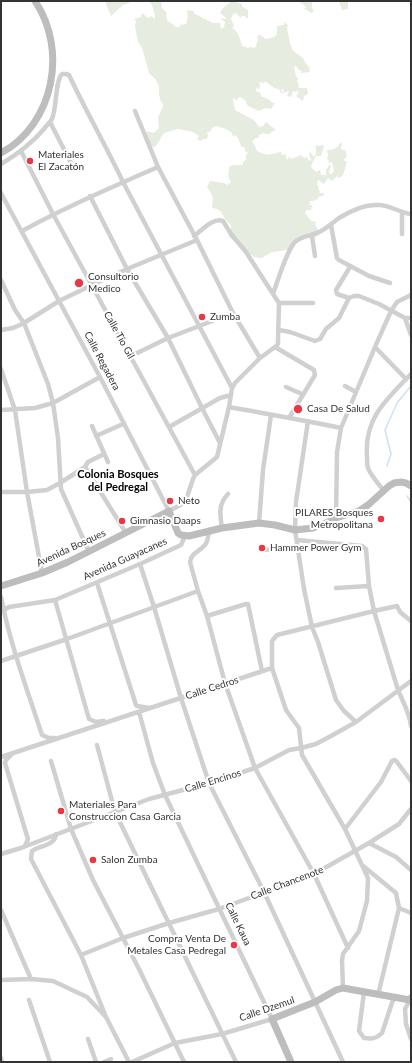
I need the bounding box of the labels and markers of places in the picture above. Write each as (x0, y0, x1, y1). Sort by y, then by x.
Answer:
place label: Materiales El Zacatón (38, 149, 84, 172)
marker: Materiales El Zacatón (25, 156, 35, 166)
place label: Consultorio Medico (88, 271, 139, 294)
marker: Consultorio Medico (73, 277, 85, 289)
place label: Zumba (210, 311, 240, 323)
marker: Zumba (197, 312, 207, 322)
marker: Casa De Salud (292, 403, 304, 415)
place label: Casa De Salud (307, 403, 370, 415)
place label: Neto (178, 495, 200, 507)
marker: Neto (165, 496, 175, 506)
place label: PILARES Bosques Metropolitana (295, 507, 373, 530)
marker: PILARES Bosques Metropolitana (376, 514, 386, 524)
place label: Gimnasio Daaps (130, 515, 201, 527)
marker: Gimnasio Daaps (117, 516, 127, 526)
place label: Hammer Power Gym (270, 542, 361, 554)
marker: Hammer Power Gym (257, 543, 267, 553)
place label: Materiales Para Construccion Casa Garcia (69, 799, 181, 822)
marker: Materiales Para Construccion Casa Garcia (56, 806, 66, 816)
place label: Salon Zumba (101, 854, 158, 866)
marker: Salon Zumba (88, 855, 98, 865)
place label: Compra Venta De Metales Casa Pedregal (127, 933, 226, 956)
marker: Compra Venta De Metales Casa Pedregal (229, 940, 239, 950)

